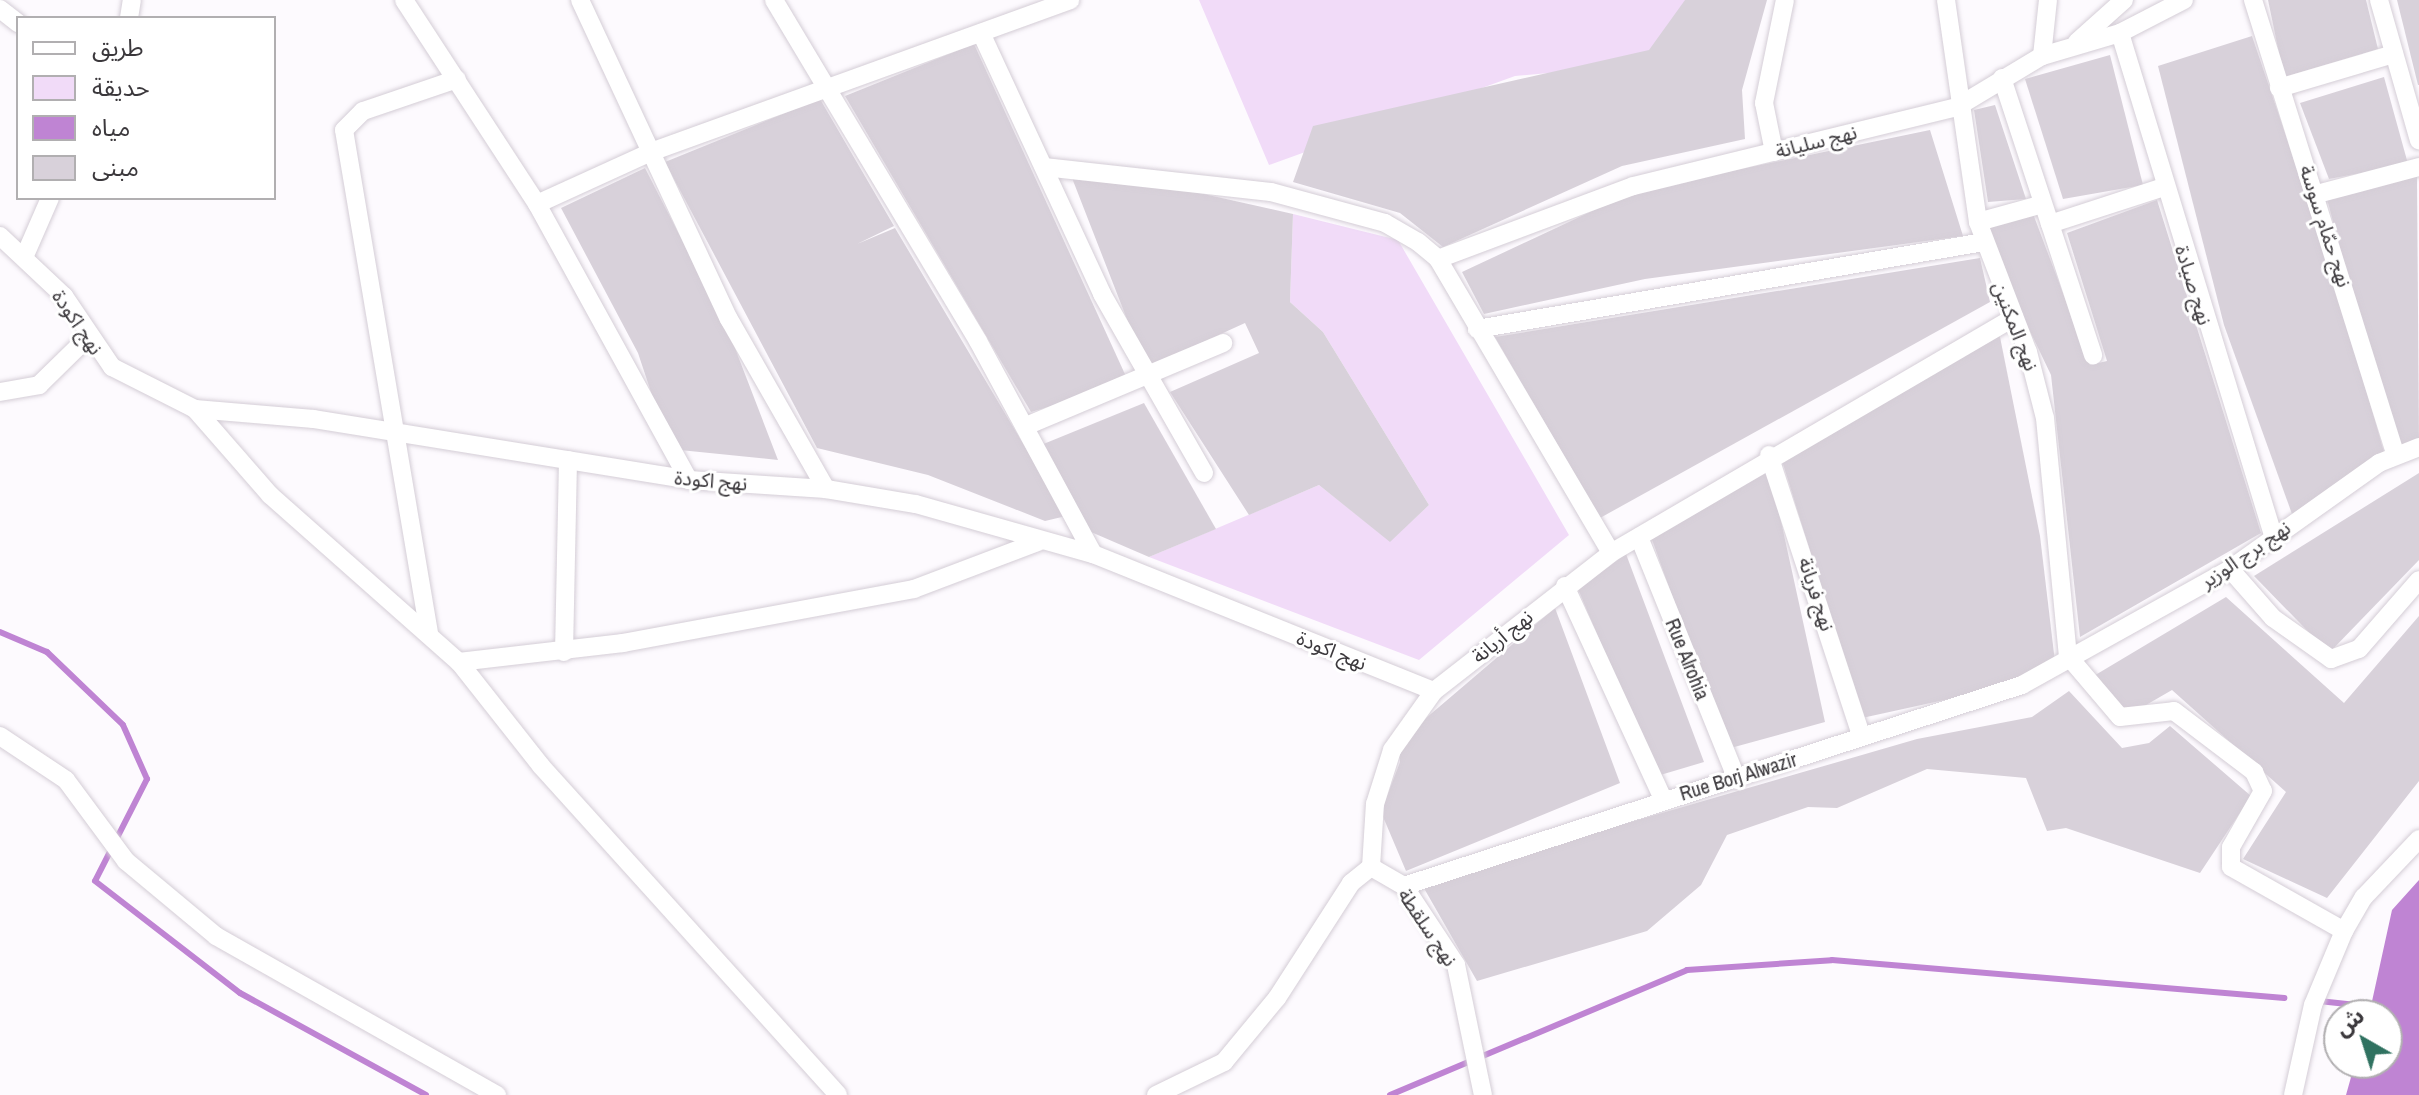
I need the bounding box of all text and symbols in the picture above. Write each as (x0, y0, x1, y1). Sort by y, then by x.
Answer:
legend (16, 16, 276, 200)
text: طريق (92, 31, 144, 63)
text: حديقة (92, 71, 150, 103)
text: مياه (92, 111, 130, 143)
street label: نهج سليانة (1773, 119, 1859, 163)
text: مبنى (92, 151, 139, 183)
street label: نهج حمّام سوسة (2295, 162, 2357, 290)
street label: نهج صيادة (2171, 242, 2217, 328)
street label: نهج المكنين (1988, 278, 2044, 374)
street label: نهج اكودة (48, 285, 108, 359)
street label: نهج اكودة (674, 465, 748, 495)
street label: نهج برج الوزير (2195, 515, 2295, 593)
street label: نهج فريانة (1794, 554, 1840, 634)
street label: نهج أريانة (1467, 604, 1537, 668)
street label: Rue Alrohia (1661, 614, 1715, 704)
street label: نهج اكودة (1294, 625, 1370, 675)
street label: Rue Borj Alwazir (1676, 747, 1800, 805)
street label: نهج سلقطة (1393, 884, 1463, 970)
north arrow (2323, 999, 2403, 1079)
text: ش (2328, 1001, 2370, 1043)

